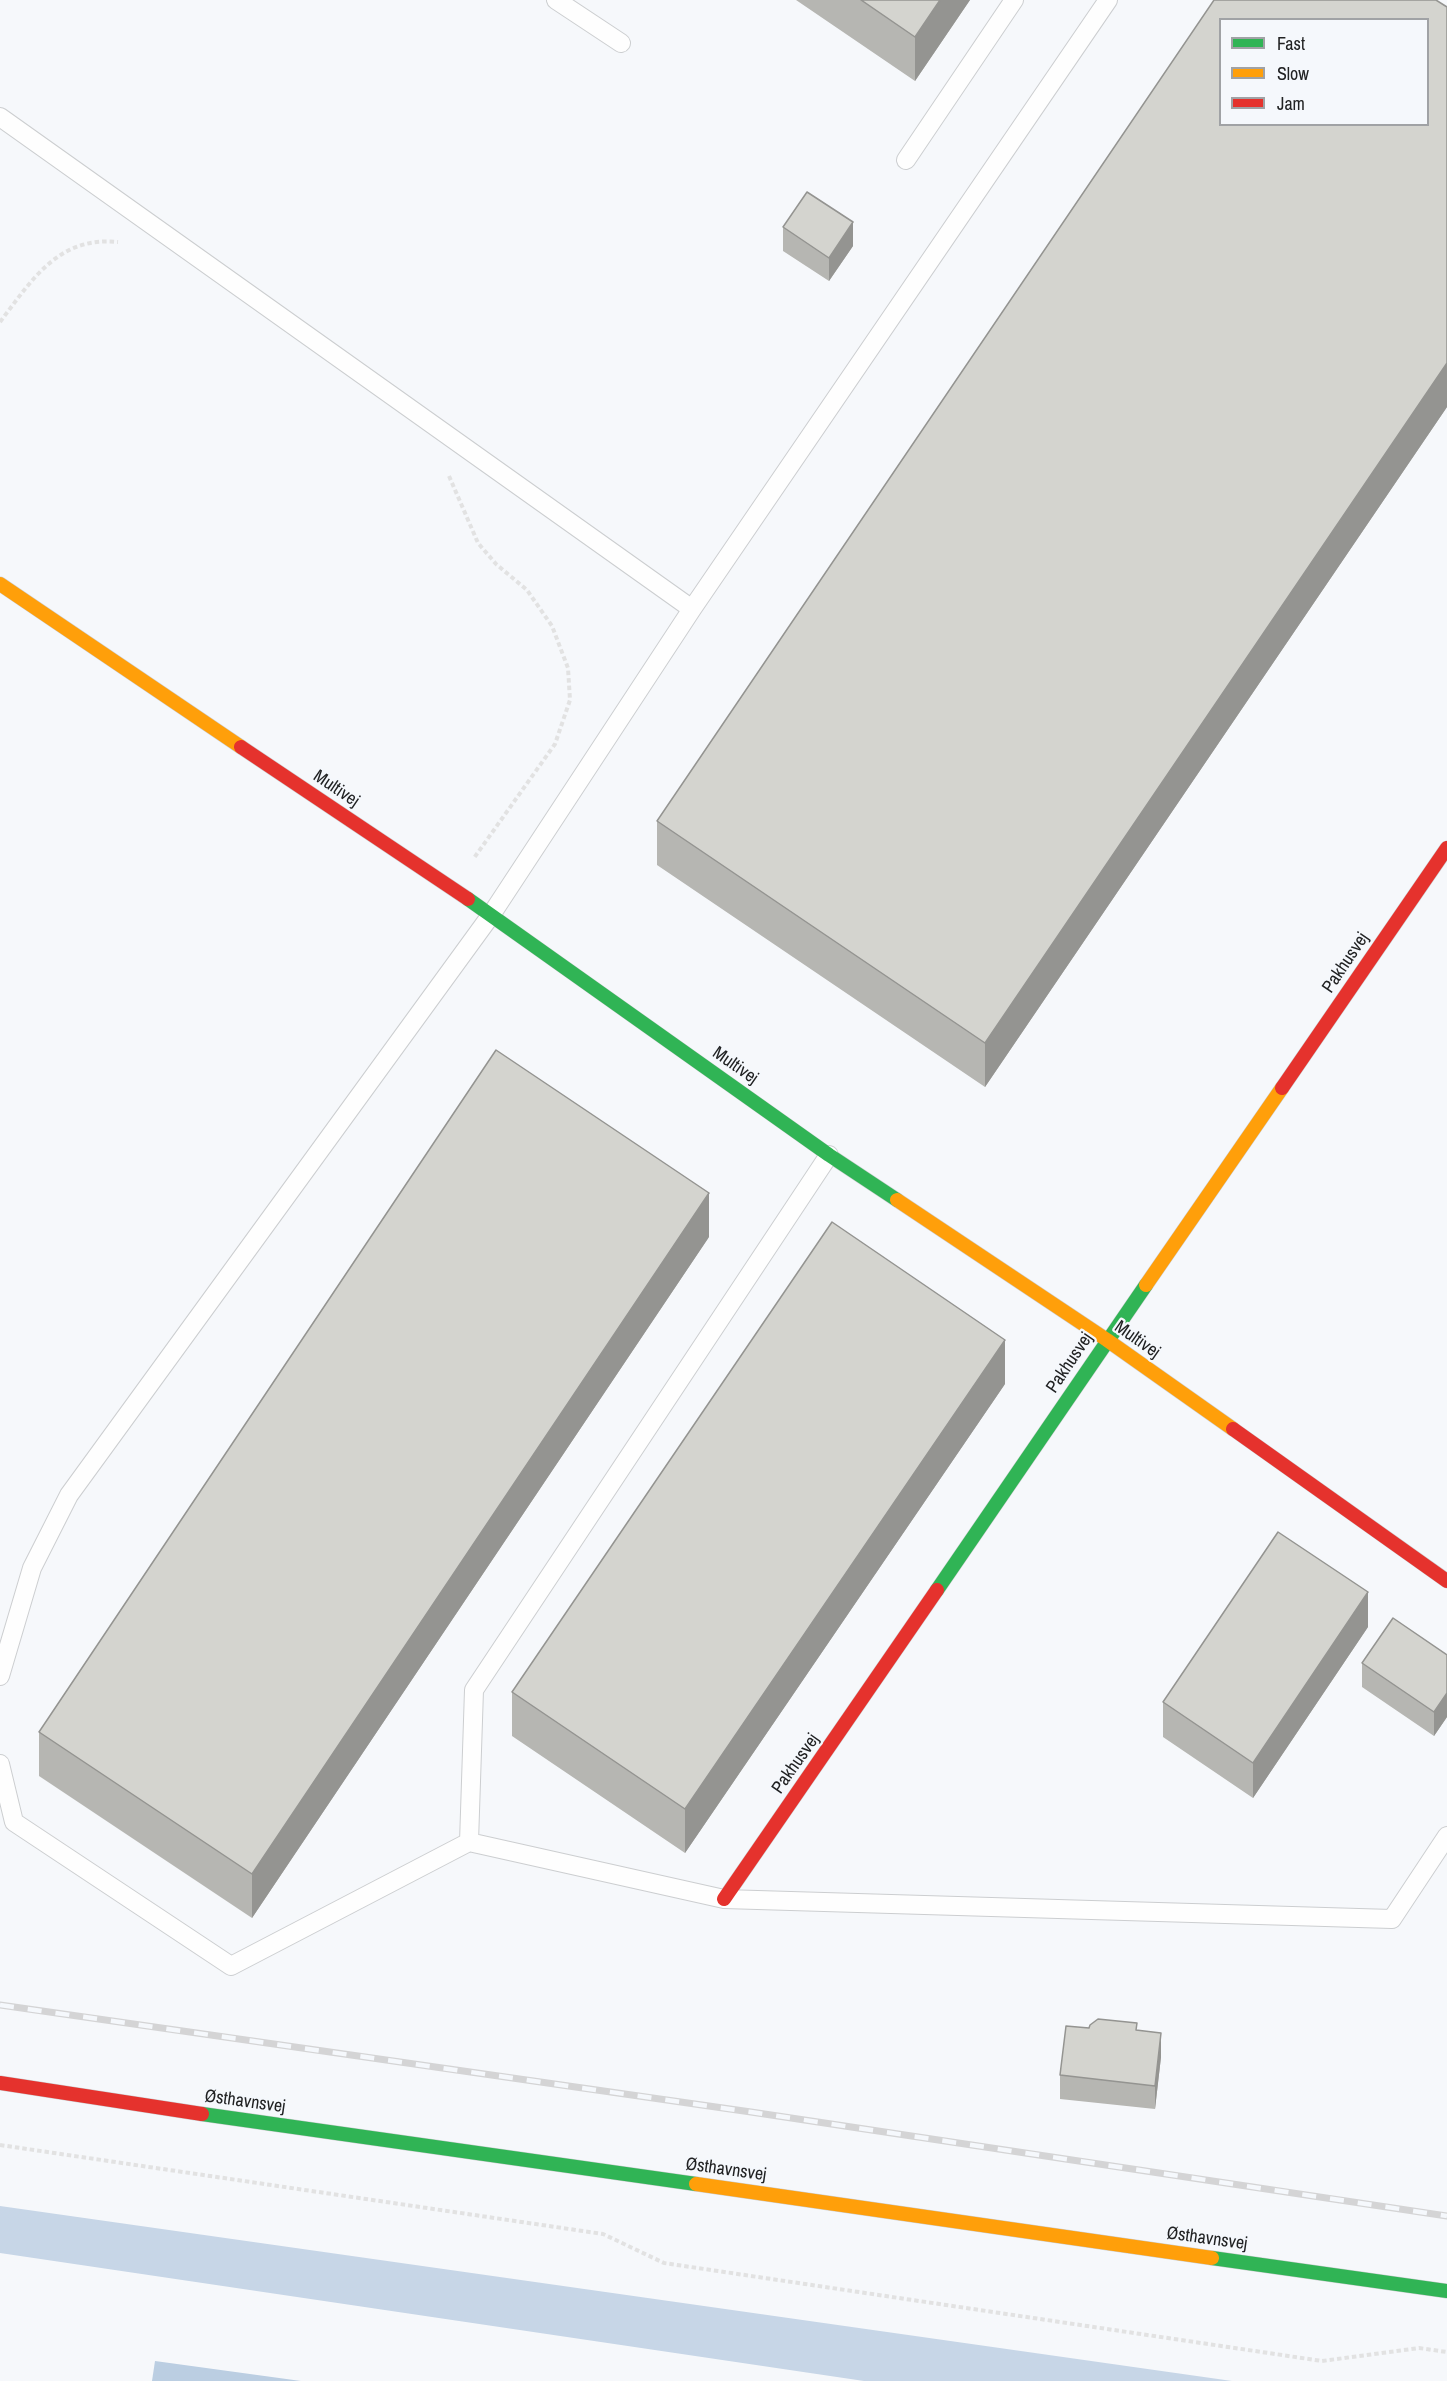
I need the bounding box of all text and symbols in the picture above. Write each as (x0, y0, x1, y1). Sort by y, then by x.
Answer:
legend (1219, 18, 1429, 126)
text: Fast (1277, 31, 1305, 56)
text: Slow (1277, 61, 1309, 86)
text: Jam (1277, 91, 1305, 116)
street label: Multivej (309, 766, 363, 812)
street label: Pakhusvej (1318, 929, 1374, 997)
street label: Multivej (708, 1043, 762, 1089)
street label: Multivej (1110, 1317, 1164, 1363)
street label: Pakhusvej (1042, 1329, 1098, 1397)
street label: Pakhusvej (768, 1730, 824, 1798)
street label: Østhavnsvej (203, 2086, 287, 2118)
street label: Østhavnsvej (684, 2154, 768, 2186)
street label: Østhavnsvej (1165, 2223, 1249, 2255)

